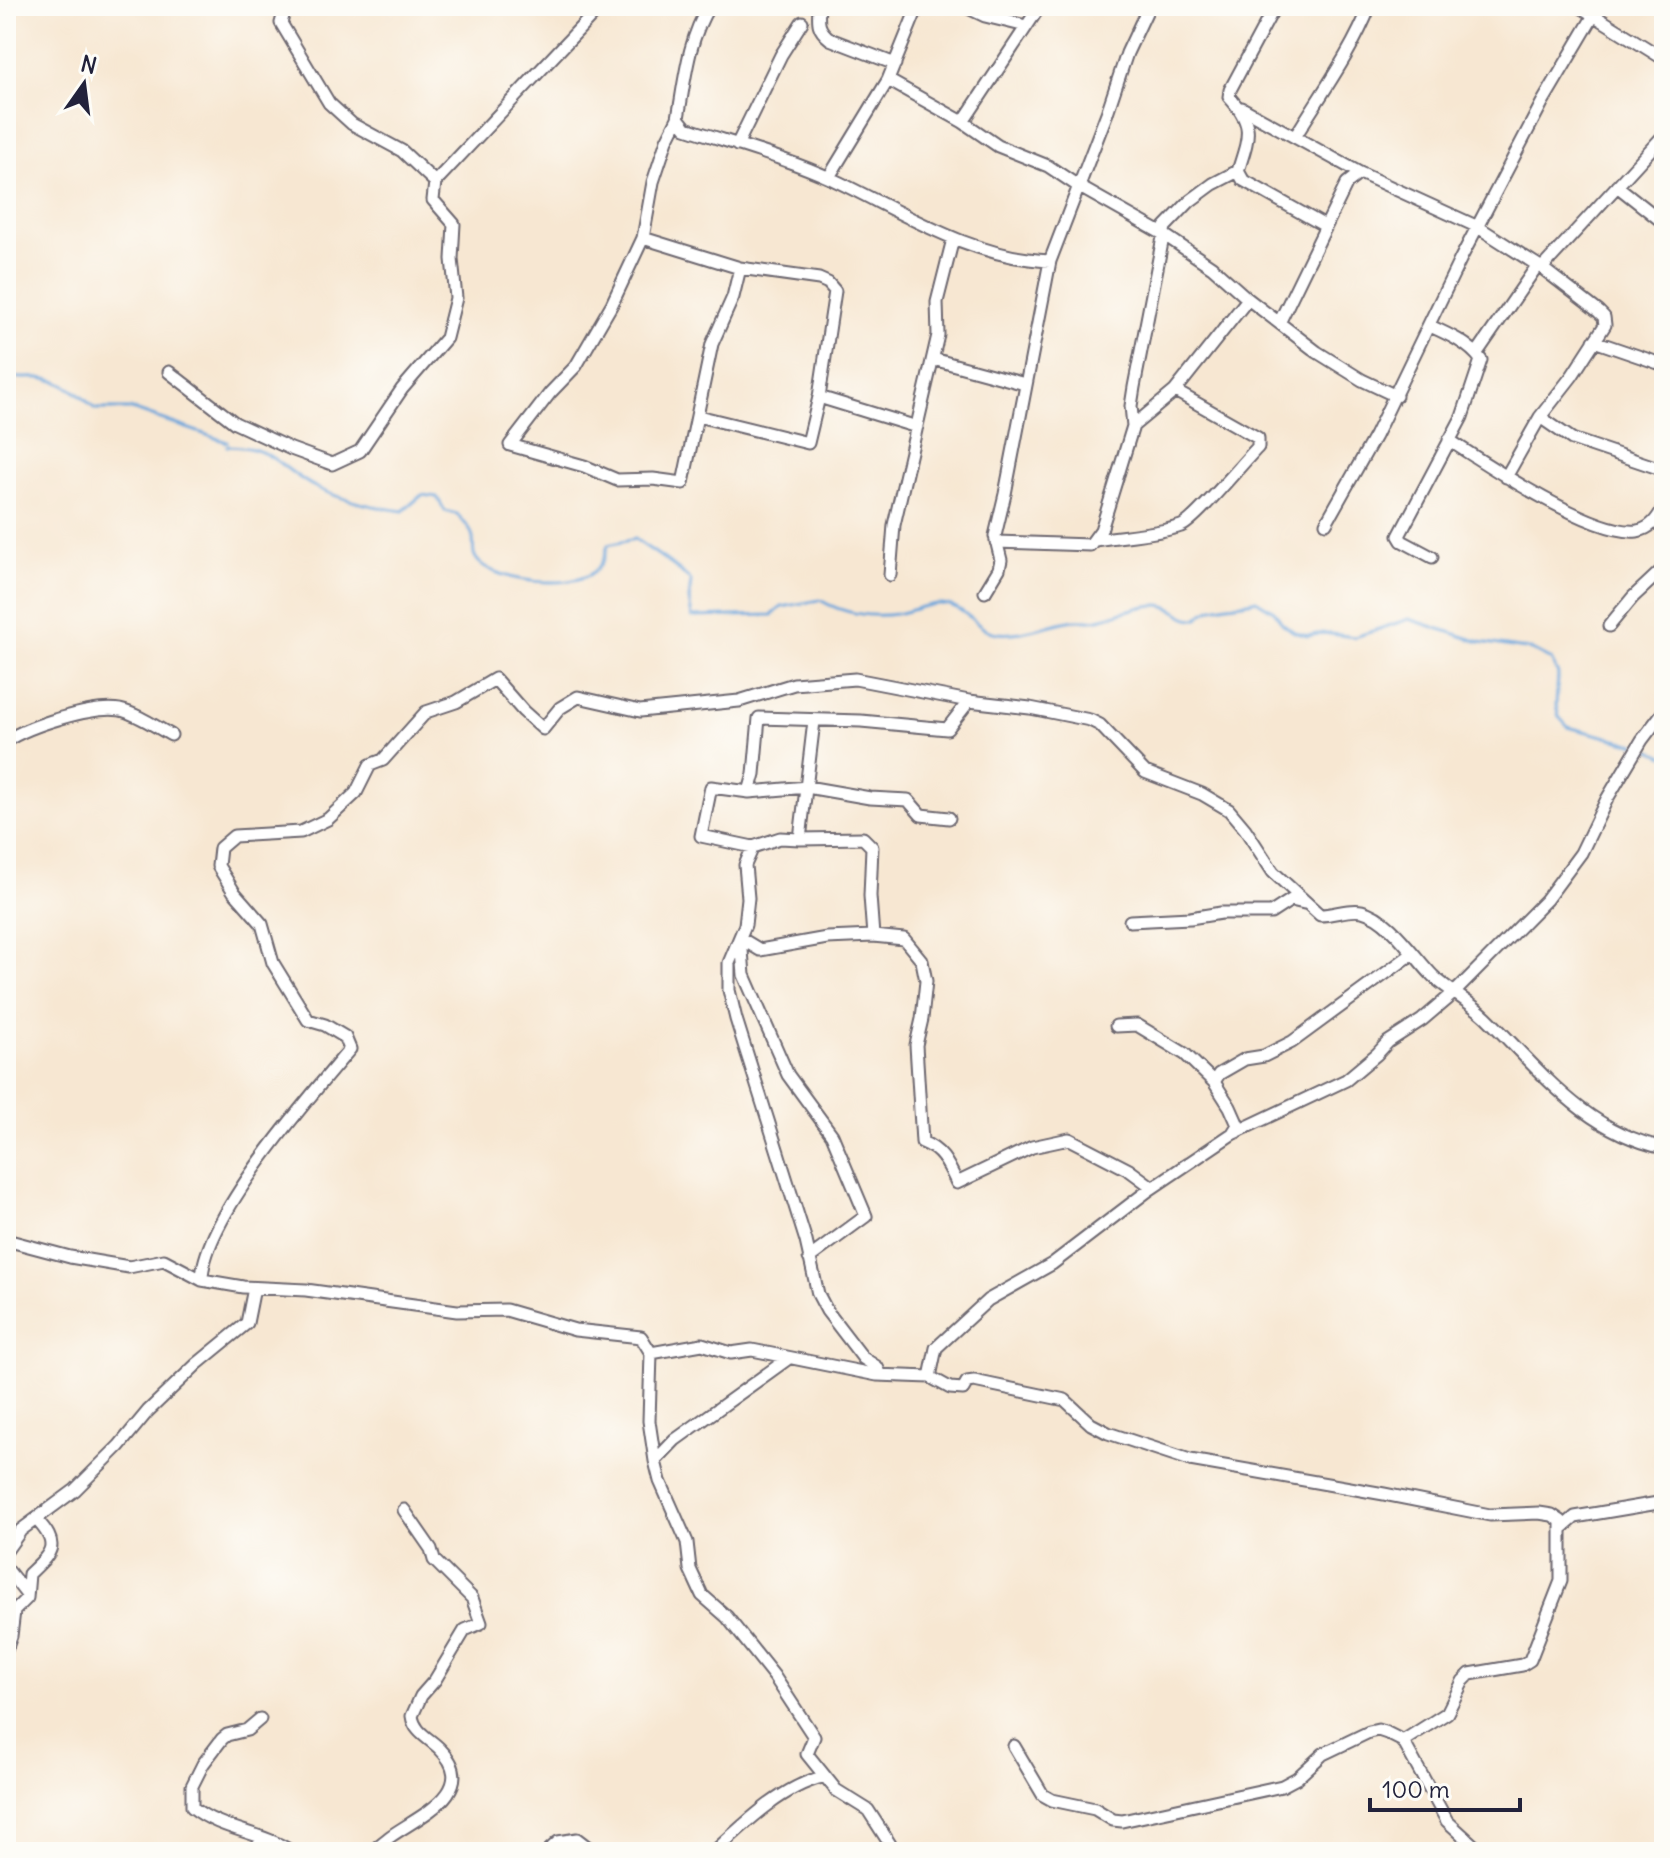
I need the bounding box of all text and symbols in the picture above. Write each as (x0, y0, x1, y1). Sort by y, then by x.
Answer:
north arrow (44, 44, 124, 124)
text: N (78, 49, 100, 80)
scale bar (1370, 1762, 1520, 1812)
text: 100 m (1382, 1774, 1450, 1804)

